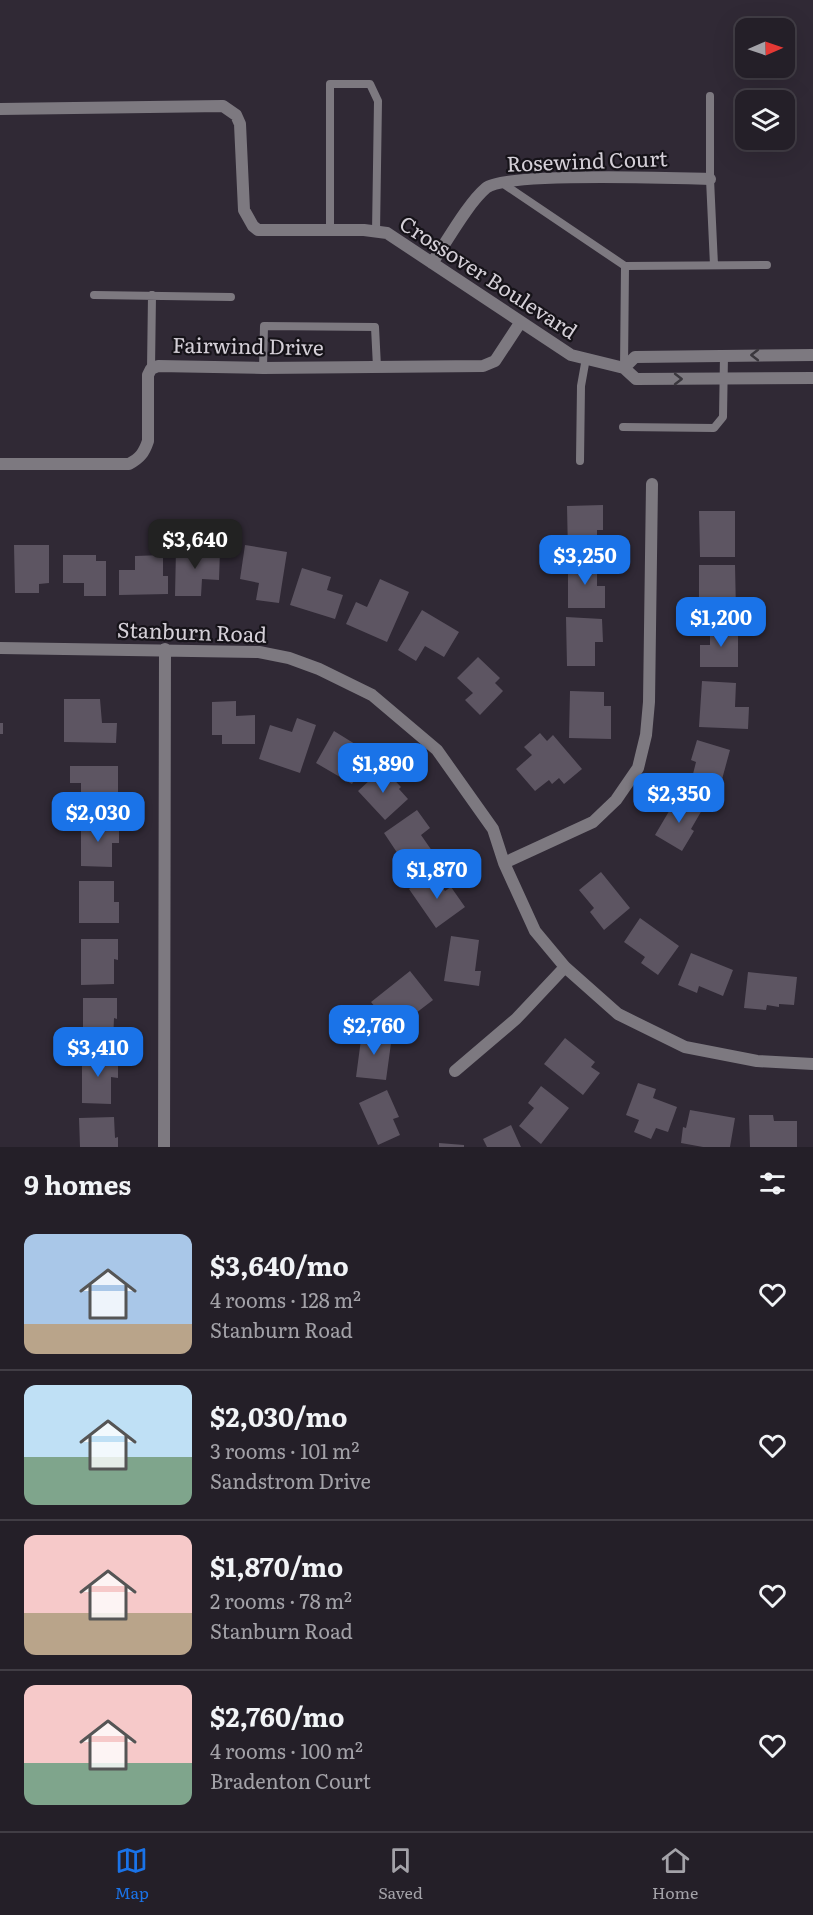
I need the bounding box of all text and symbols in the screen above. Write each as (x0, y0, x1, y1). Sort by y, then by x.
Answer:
north arrow (735, 18, 795, 78)
map controls (735, 18, 795, 150)
button: layers (735, 90, 795, 150)
street label: Rosewind Court (506, 141, 669, 178)
street label: Crossover Boulevard (394, 207, 585, 345)
street label: Fairwind Drive (172, 328, 324, 361)
one-way arrow (750, 349, 759, 361)
one-way arrow (674, 373, 683, 385)
pin: $3,640 (146, 519, 244, 570)
text: $3,640 (162, 523, 228, 553)
pin: $3,250 (536, 535, 634, 586)
text: $3,250 (553, 539, 617, 569)
pin: $1,200 (672, 597, 770, 648)
text: $1,200 (690, 601, 752, 631)
street label: Stanburn Road (117, 612, 268, 649)
pin: $1,890 (334, 743, 432, 794)
text: $1,890 (352, 747, 414, 777)
pin: $2,350 (630, 773, 728, 824)
text: $2,350 (647, 777, 711, 807)
pin: $2,030 (49, 792, 147, 843)
text: $2,030 (66, 796, 130, 826)
pin: $1,870 (388, 849, 486, 900)
text: $1,870 (406, 853, 468, 883)
pin: $2,760 (325, 1005, 423, 1056)
text: $2,760 (343, 1009, 405, 1039)
pin: $3,410 (49, 1027, 147, 1078)
text: $3,410 (67, 1031, 129, 1061)
text: 9 homes (24, 1164, 131, 1203)
icon: filters (756, 1167, 789, 1200)
text: $3,640/mo (210, 1245, 349, 1284)
icon: home (72, 1258, 144, 1330)
icon: heart (756, 1278, 789, 1311)
text: 4 rooms · 128 m² (210, 1284, 361, 1314)
text: Stanburn Road (210, 1314, 353, 1344)
text: $2,030/mo (210, 1396, 347, 1435)
icon: home (72, 1409, 144, 1481)
icon: heart (756, 1429, 789, 1462)
text: 3 rooms · 101 m² (210, 1435, 359, 1465)
text: Sandstrom Drive (210, 1465, 371, 1495)
text: $1,870/mo (210, 1546, 343, 1585)
icon: home (72, 1559, 144, 1631)
icon: heart (756, 1579, 789, 1612)
text: 2 rooms · 78 m² (210, 1585, 352, 1615)
text: Stanburn Road (210, 1615, 353, 1645)
text: $2,760/mo (210, 1696, 344, 1735)
icon: home (72, 1709, 144, 1781)
icon: heart (756, 1729, 789, 1762)
text: 4 rooms · 100 m² (210, 1735, 363, 1765)
text: Bradenton Court (210, 1765, 371, 1795)
tab: Map (115, 1844, 149, 1904)
tab: Saved (378, 1844, 423, 1904)
tab: Home (652, 1844, 698, 1904)

